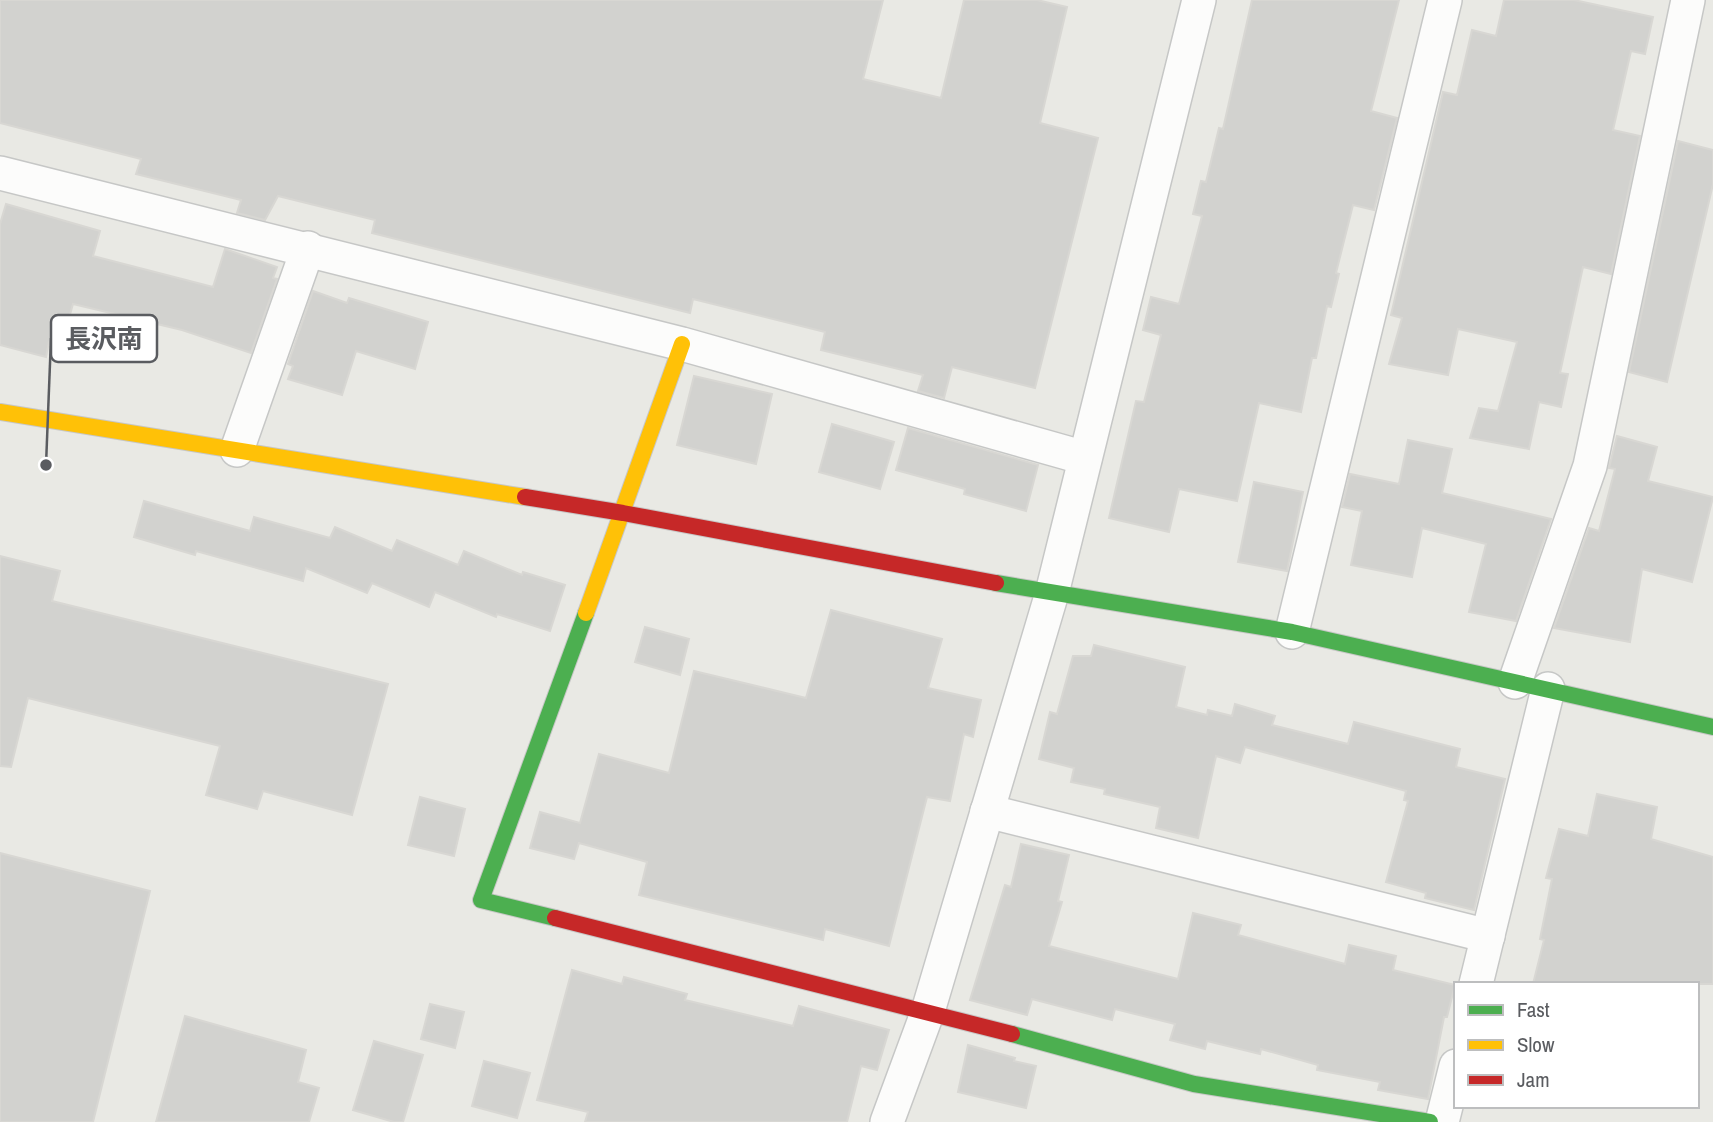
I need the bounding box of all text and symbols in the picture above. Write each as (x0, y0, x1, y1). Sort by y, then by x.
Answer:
callout: 長沢南 (51, 315, 157, 362)
text: 長沢南 (65, 321, 143, 356)
legend (1454, 982, 1699, 1108)
text: Fast (1517, 995, 1550, 1024)
text: Slow (1517, 1030, 1555, 1059)
text: Jam (1517, 1065, 1550, 1094)

